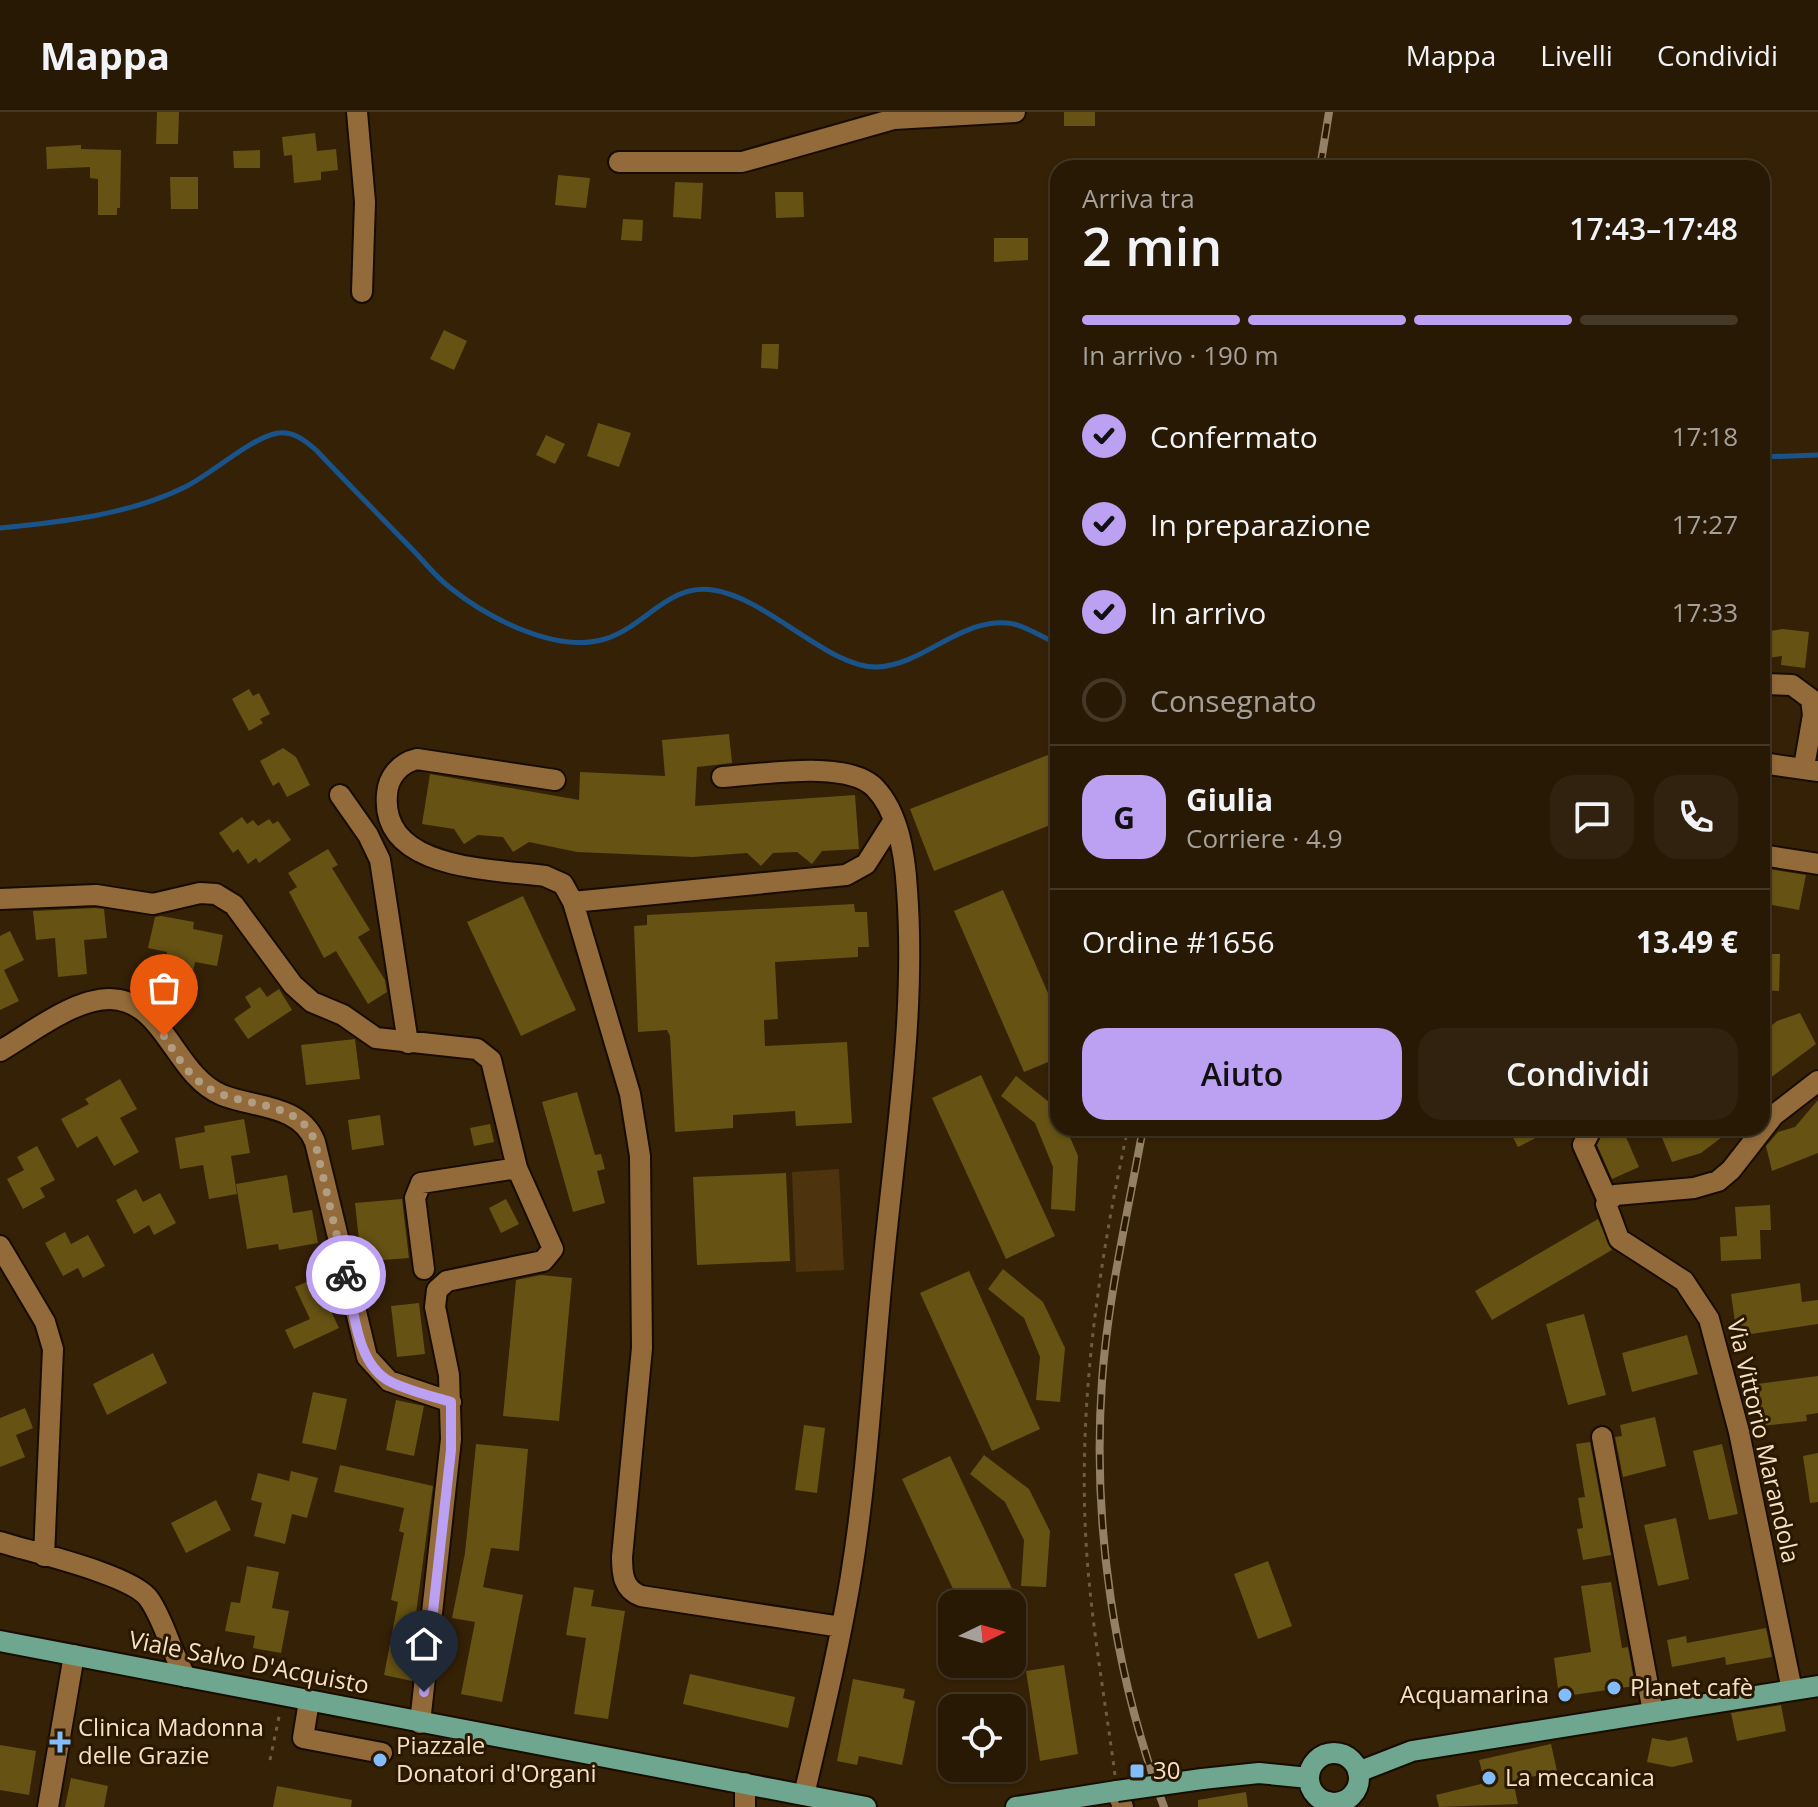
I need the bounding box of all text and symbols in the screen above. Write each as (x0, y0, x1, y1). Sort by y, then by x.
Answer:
text: Mappa (40, 29, 170, 81)
text: Mappa (1406, 36, 1496, 74)
text: Livelli (1540, 36, 1613, 74)
text: Condividi (1657, 36, 1778, 74)
text: Arriva tra (1082, 180, 1195, 216)
text: 17:43–17:48 (1569, 208, 1738, 249)
text: 2 min (1082, 210, 1222, 281)
text: In arrivo · 190 m (1082, 337, 1279, 373)
icon: check (1082, 414, 1126, 458)
text: Confermato (1150, 416, 1318, 457)
text: 17:18 (1672, 418, 1738, 454)
icon: check (1082, 502, 1126, 546)
text: In preparazione (1150, 504, 1371, 545)
text: 17:27 (1672, 506, 1738, 542)
icon: check (1082, 590, 1126, 634)
text: In arrivo (1150, 592, 1266, 633)
text: 17:33 (1672, 594, 1738, 630)
text: Consegnato (1150, 680, 1317, 721)
button: chat (1550, 775, 1634, 859)
button: phone (1654, 775, 1738, 859)
text: Giulia (1186, 779, 1273, 820)
text: G (1113, 797, 1135, 838)
text: Corriere · 4.9 (1186, 820, 1343, 856)
text: Ordine #1656 (1082, 921, 1275, 962)
text: 13.49 € (1636, 921, 1738, 962)
pin (130, 954, 198, 1036)
icon: bag (142, 966, 186, 1010)
button: Aiuto (1082, 1028, 1402, 1120)
button: Condividi (1418, 1028, 1738, 1120)
courier (306, 1235, 386, 1315)
icon: bike (324, 1253, 368, 1297)
street label: Via Vittorio Marandola (1720, 1315, 1809, 1566)
north arrow (938, 1590, 1026, 1678)
map controls (938, 1590, 1026, 1782)
pin (390, 1610, 458, 1692)
street label: Viale Salvo D'Acquisto (126, 1622, 372, 1701)
icon: home (402, 1622, 446, 1666)
place label: Planet cafè (1630, 1670, 1753, 1703)
place label: Acquamarina (1400, 1677, 1549, 1710)
marker: Planet cafè (1605, 1679, 1623, 1697)
marker: Acquamarina (1556, 1686, 1574, 1704)
button: locate (938, 1694, 1026, 1782)
place label: Clinica Madonna delle Grazie (78, 1710, 264, 1771)
place label: Piazzale Donatori d'Organi (396, 1728, 597, 1789)
marker: Clinica Madonna delle Grazie (49, 1731, 71, 1753)
marker: Piazzale Donatori d'Organi (371, 1751, 389, 1769)
place label: 30 (1153, 1753, 1180, 1786)
place label: La meccanica (1505, 1760, 1655, 1793)
marker: 30 (1128, 1762, 1146, 1780)
marker: La meccanica (1480, 1769, 1498, 1787)

